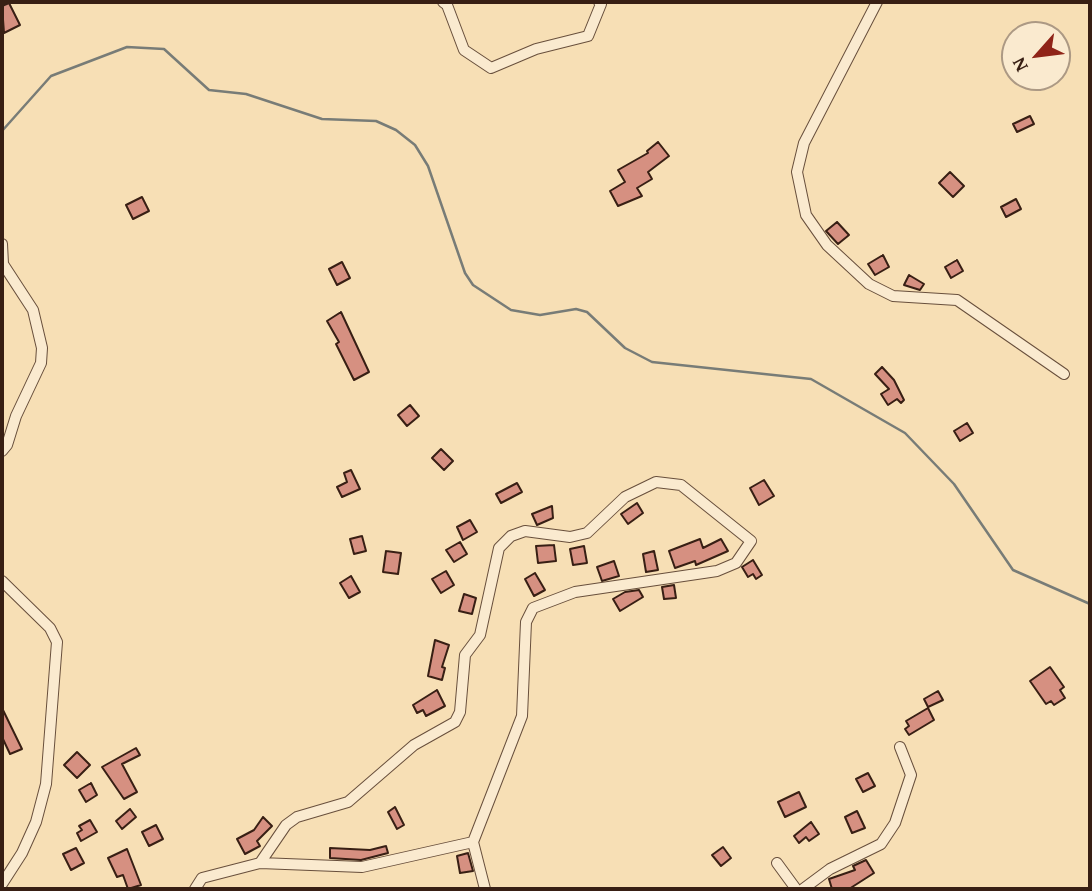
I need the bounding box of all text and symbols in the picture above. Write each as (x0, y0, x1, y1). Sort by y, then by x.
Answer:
north arrow (1001, 21, 1071, 91)
text: N (1004, 53, 1035, 77)

